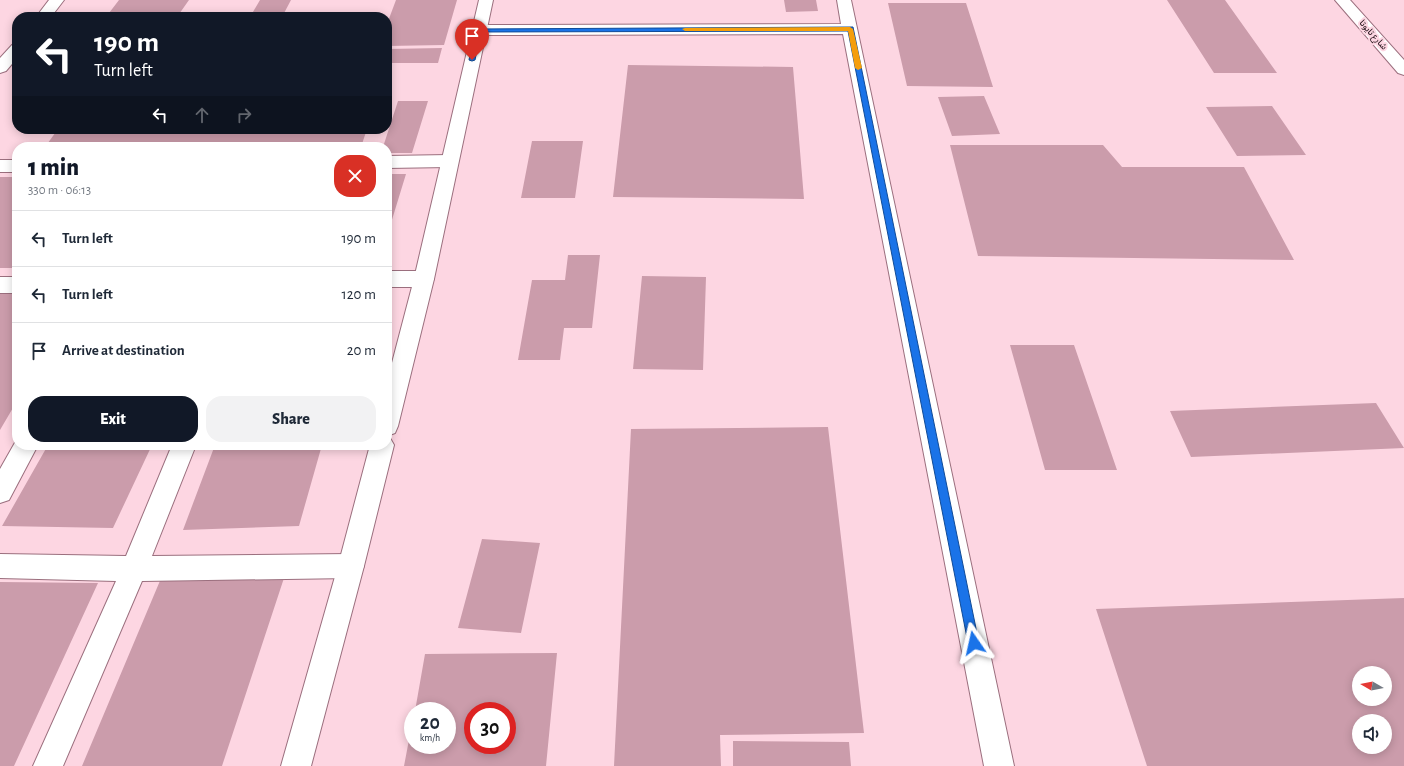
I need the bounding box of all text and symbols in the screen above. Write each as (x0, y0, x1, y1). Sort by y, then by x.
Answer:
street label: شارع تايوتا (1356, 18, 1389, 53)
pin (455, 19, 489, 60)
icon: arrive (461, 25, 483, 47)
icon: left (28, 28, 80, 80)
text: 190 m (94, 29, 159, 57)
text: Turn left (94, 62, 153, 80)
icon: left (149, 104, 171, 126)
icon: ahead (191, 104, 213, 126)
icon: right (233, 104, 255, 126)
button: close (334, 155, 376, 197)
text: 1 min (28, 156, 79, 180)
text: 330 m · 06:13 (28, 184, 91, 197)
icon: left (28, 228, 50, 250)
text: Turn left (62, 231, 113, 246)
text: 190 m (341, 231, 376, 246)
icon: left (28, 284, 50, 306)
text: Turn left (62, 287, 113, 302)
text: 120 m (342, 287, 376, 302)
icon: arrive (28, 340, 50, 362)
text: Arrive at destination (62, 343, 185, 358)
text: 20 m (347, 343, 376, 358)
button: Exit (28, 396, 198, 442)
button: Share (206, 396, 376, 442)
position arrow (953, 622, 995, 664)
north arrow (1352, 666, 1392, 706)
map controls (1352, 666, 1392, 754)
speed limit sign: 30 (464, 702, 516, 754)
text: 20 (420, 713, 440, 733)
button: sound (1352, 714, 1392, 754)
text: km/h (420, 733, 440, 743)

